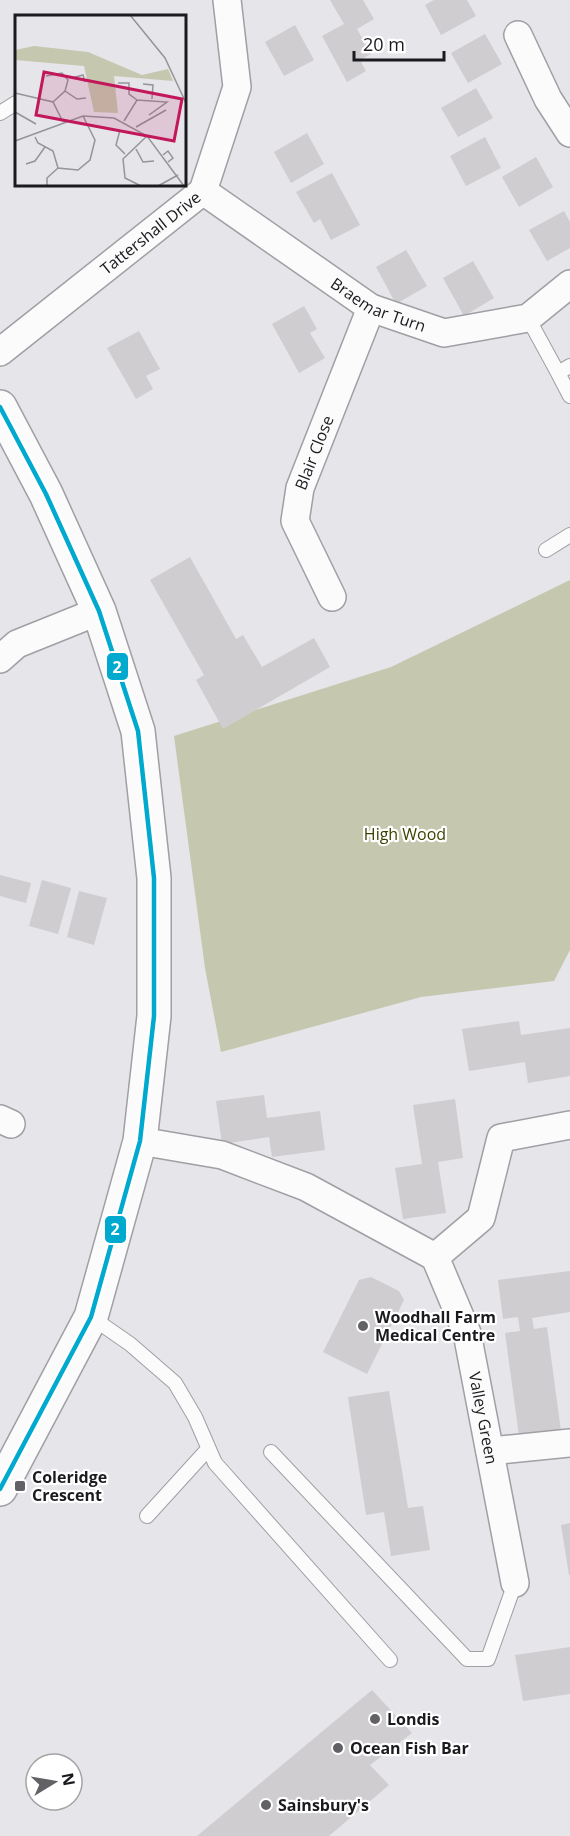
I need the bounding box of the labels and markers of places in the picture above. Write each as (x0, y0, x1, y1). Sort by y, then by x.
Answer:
place label: Woodhall Farm Medical Centre (375, 1306, 496, 1346)
marker: Woodhall Farm Medical Centre (356, 1319, 370, 1333)
place label: Coleridge Crescent (32, 1466, 107, 1506)
marker: Coleridge Crescent (13, 1479, 27, 1493)
place label: Londis (387, 1708, 439, 1730)
marker: Londis (368, 1712, 382, 1726)
place label: Ocean Fish Bar (350, 1737, 469, 1759)
marker: Ocean Fish Bar (331, 1741, 345, 1755)
place label: Sainsbury's (278, 1794, 369, 1816)
marker: Sainsbury's (259, 1798, 273, 1812)

